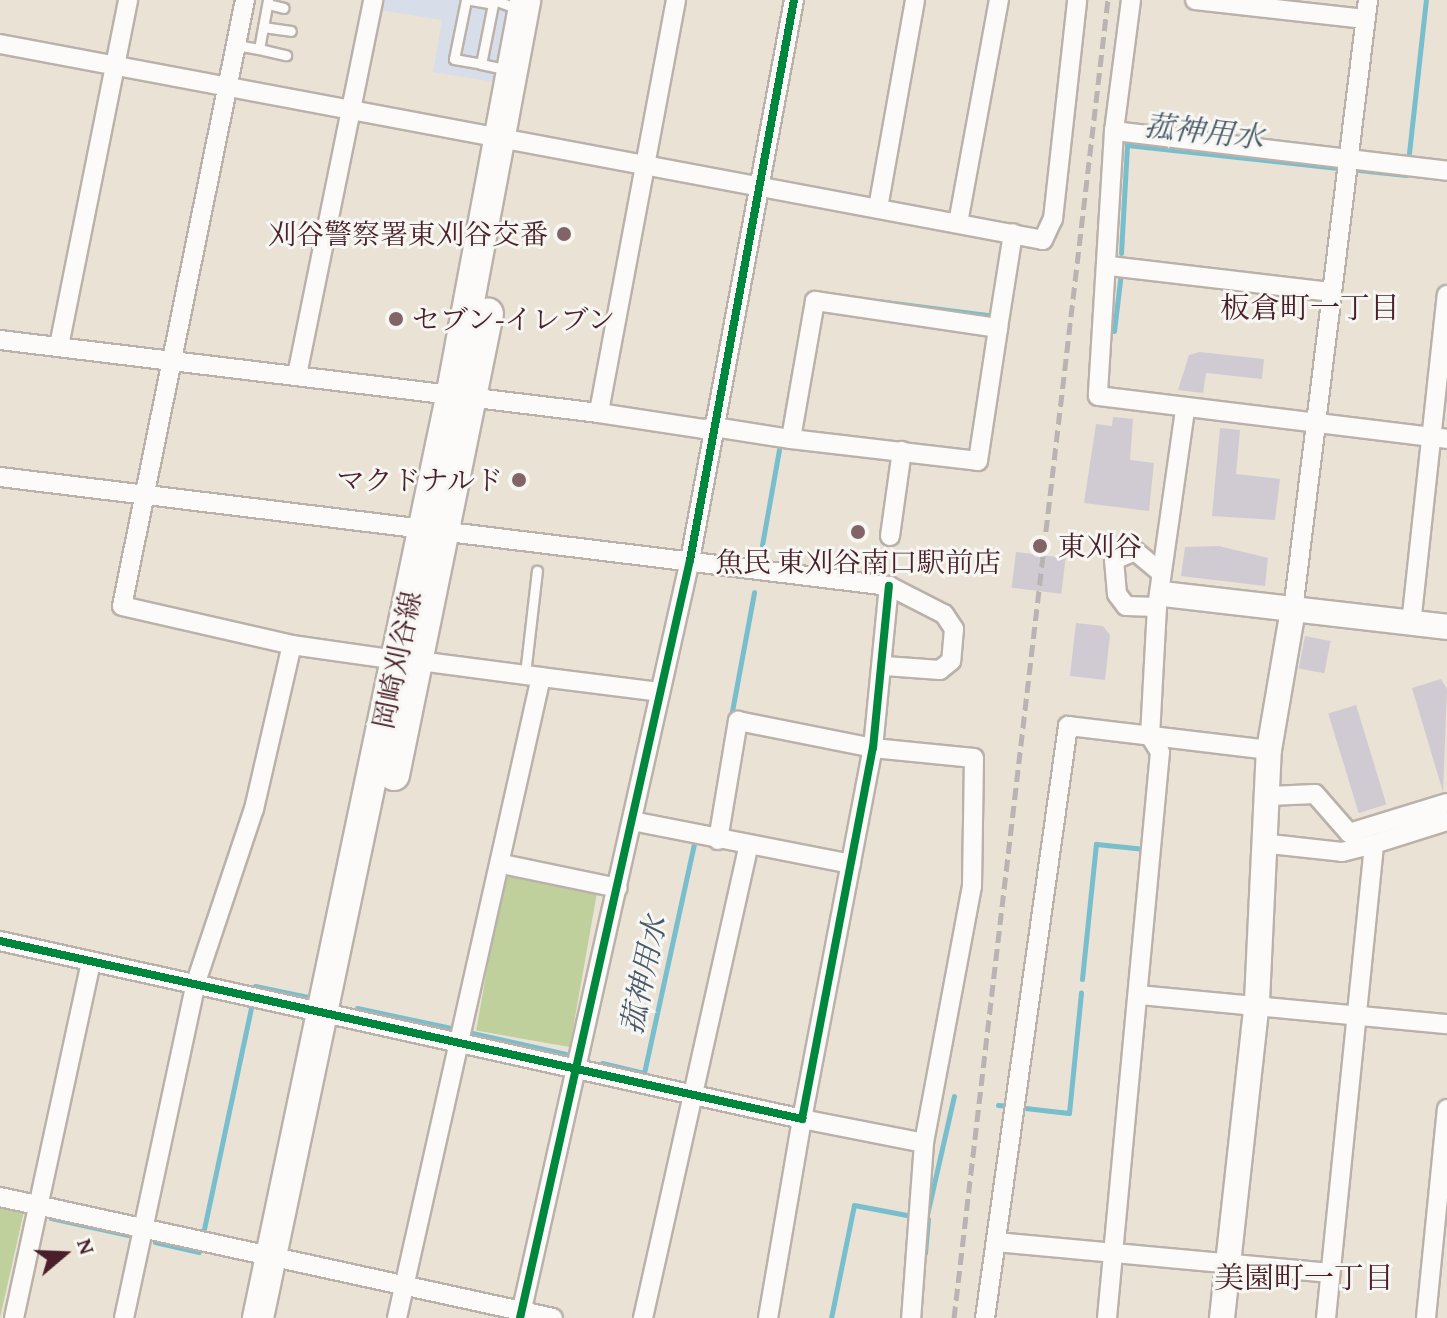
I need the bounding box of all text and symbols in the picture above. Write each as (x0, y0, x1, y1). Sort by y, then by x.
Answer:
water label: 菰神用水 (1142, 107, 1266, 155)
place label: 刈谷警察署東刈谷交番 (268, 217, 548, 251)
marker: 刈谷警察署東刈谷交番 (555, 225, 573, 243)
district label: 板倉町一丁目 (1220, 289, 1400, 325)
place label: セブン-イレブン (412, 302, 618, 336)
marker: セブン-イレブン (387, 310, 405, 328)
place label: マクドナルド (335, 463, 503, 497)
marker: マクドナルド (510, 471, 528, 489)
marker: 魚民 東刈谷南口駅前店 (849, 523, 867, 541)
place label: 東刈谷 (1058, 529, 1142, 563)
marker: 東刈谷 (1029, 535, 1051, 557)
place label: 魚民 東刈谷南口駅前店 (715, 545, 1001, 579)
street label: 岡崎刈谷線 (366, 588, 428, 732)
water label: 菰神用水 (613, 913, 673, 1037)
north arrow (24, 1214, 104, 1294)
text: N (69, 1234, 104, 1258)
district label: 美園町一丁目 (1214, 1259, 1394, 1295)

